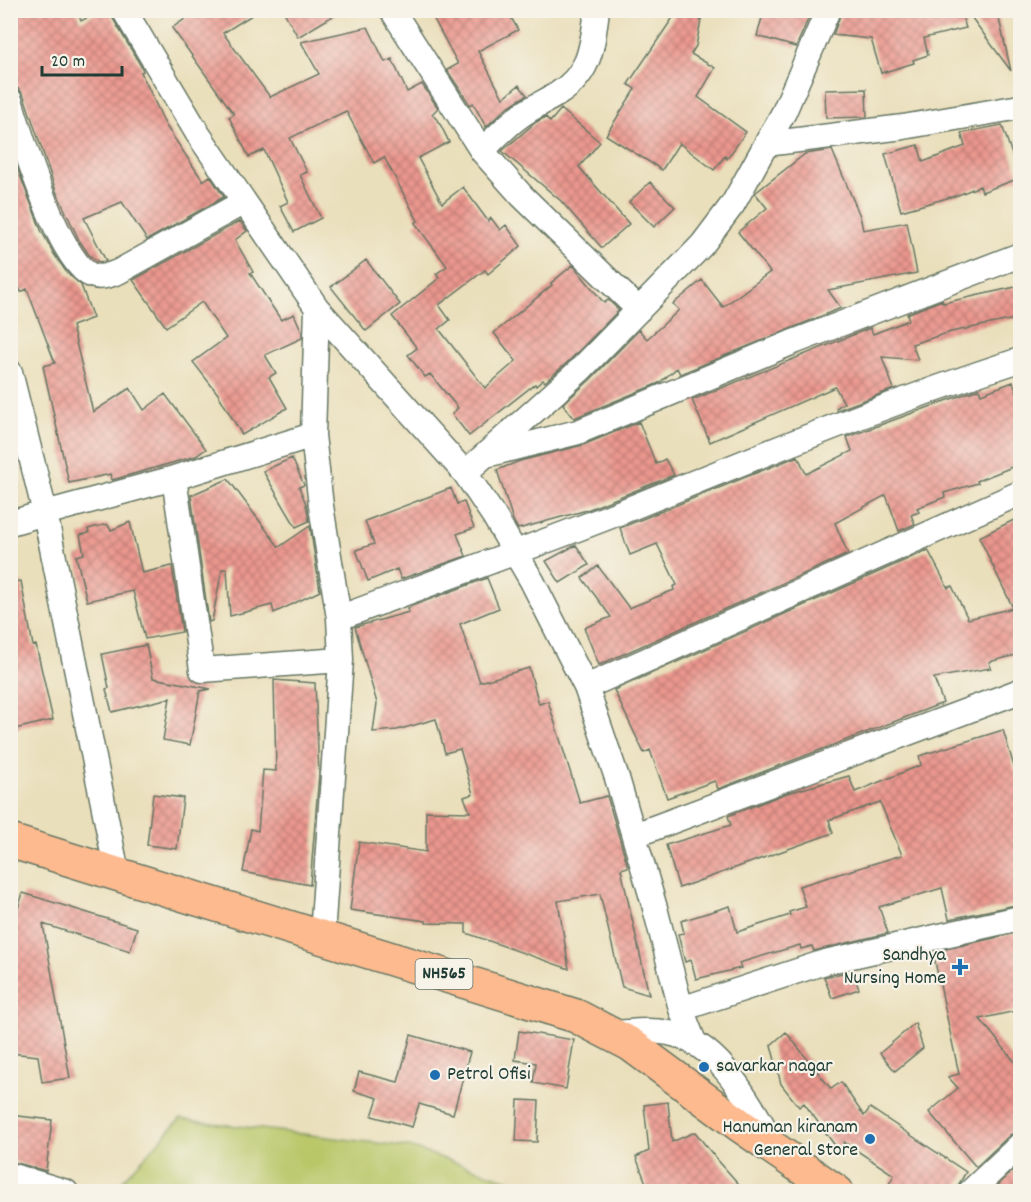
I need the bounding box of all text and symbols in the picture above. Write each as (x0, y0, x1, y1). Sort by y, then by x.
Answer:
scale bar (42, 39, 122, 77)
text: 20 m (51, 50, 85, 75)
place label: Sandhya Nursing Home (844, 942, 947, 993)
marker: Sandhya Nursing Home (951, 958, 969, 976)
road number: NH565 (416, 959, 472, 989)
place label: savarkar nagar (716, 1053, 833, 1081)
marker: savarkar nagar (697, 1060, 711, 1074)
place label: Petrol Ofisi (447, 1061, 531, 1089)
marker: Petrol Ofisi (428, 1068, 442, 1082)
place label: Hanuman kiranam General Store (723, 1114, 858, 1165)
marker: Hanuman kiranam General Store (863, 1132, 877, 1146)

